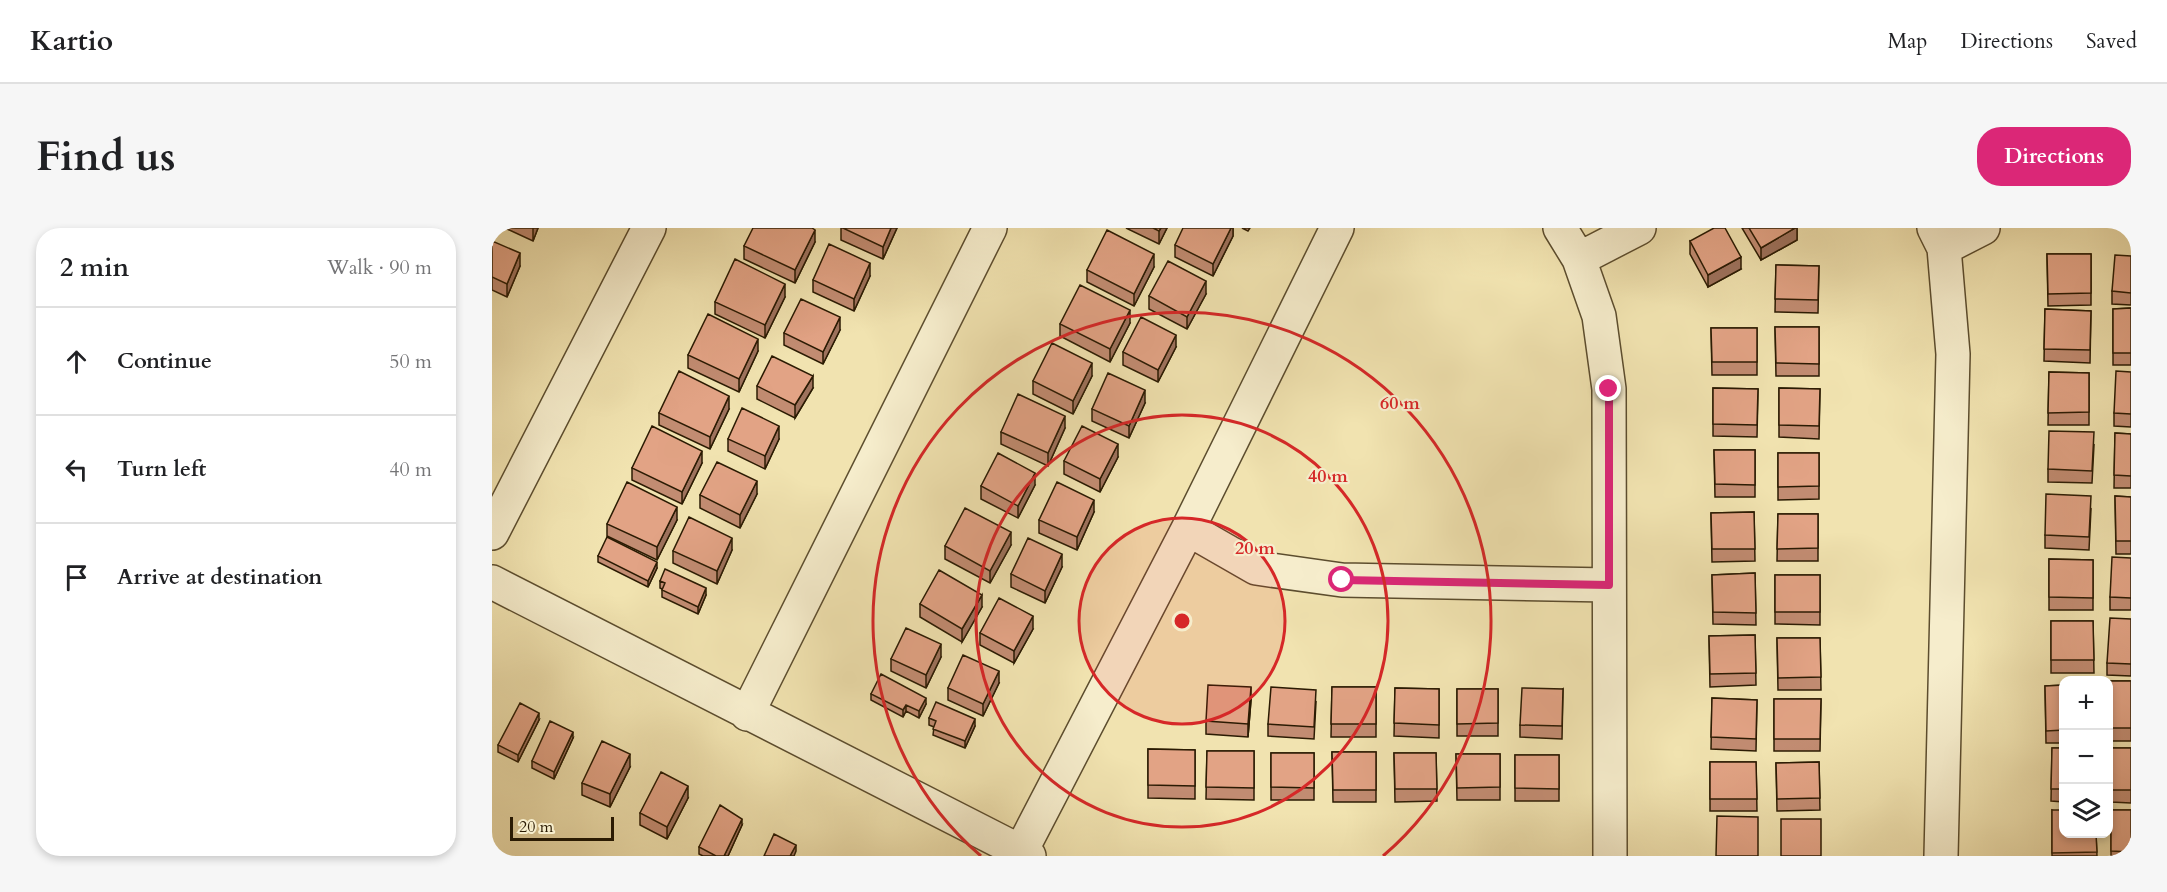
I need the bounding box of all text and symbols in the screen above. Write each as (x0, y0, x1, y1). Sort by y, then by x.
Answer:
text: Kartio (30, 22, 113, 60)
text: Map (1887, 27, 1927, 56)
text: Directions (1960, 27, 2053, 56)
text: Saved (2086, 27, 2137, 56)
button: Directions (1977, 127, 2131, 186)
text: Find us (36, 128, 176, 185)
text: 2 min (60, 250, 129, 285)
text: Walk · 90 m (327, 254, 432, 281)
icon: ahead (60, 345, 93, 378)
text: Continue (117, 346, 212, 376)
text: 50 m (389, 348, 432, 375)
route end (1595, 375, 1621, 401)
text: 60 m (1380, 391, 1420, 416)
icon: left (60, 453, 93, 486)
text: Turn left (117, 454, 206, 484)
text: 40 m (389, 456, 432, 483)
text: 40 m (1308, 464, 1348, 489)
text: 20 m (1235, 536, 1275, 561)
icon: arrive (60, 561, 93, 594)
text: Arrive at destination (117, 562, 322, 592)
route start (1328, 566, 1354, 592)
centre of rings (1172, 611, 1192, 631)
map controls (2059, 676, 2113, 838)
button: + (2059, 676, 2113, 730)
button: − (2059, 730, 2113, 784)
button: layers (2059, 784, 2113, 838)
scale bar (510, 814, 614, 842)
text: 20 m (519, 816, 553, 838)

